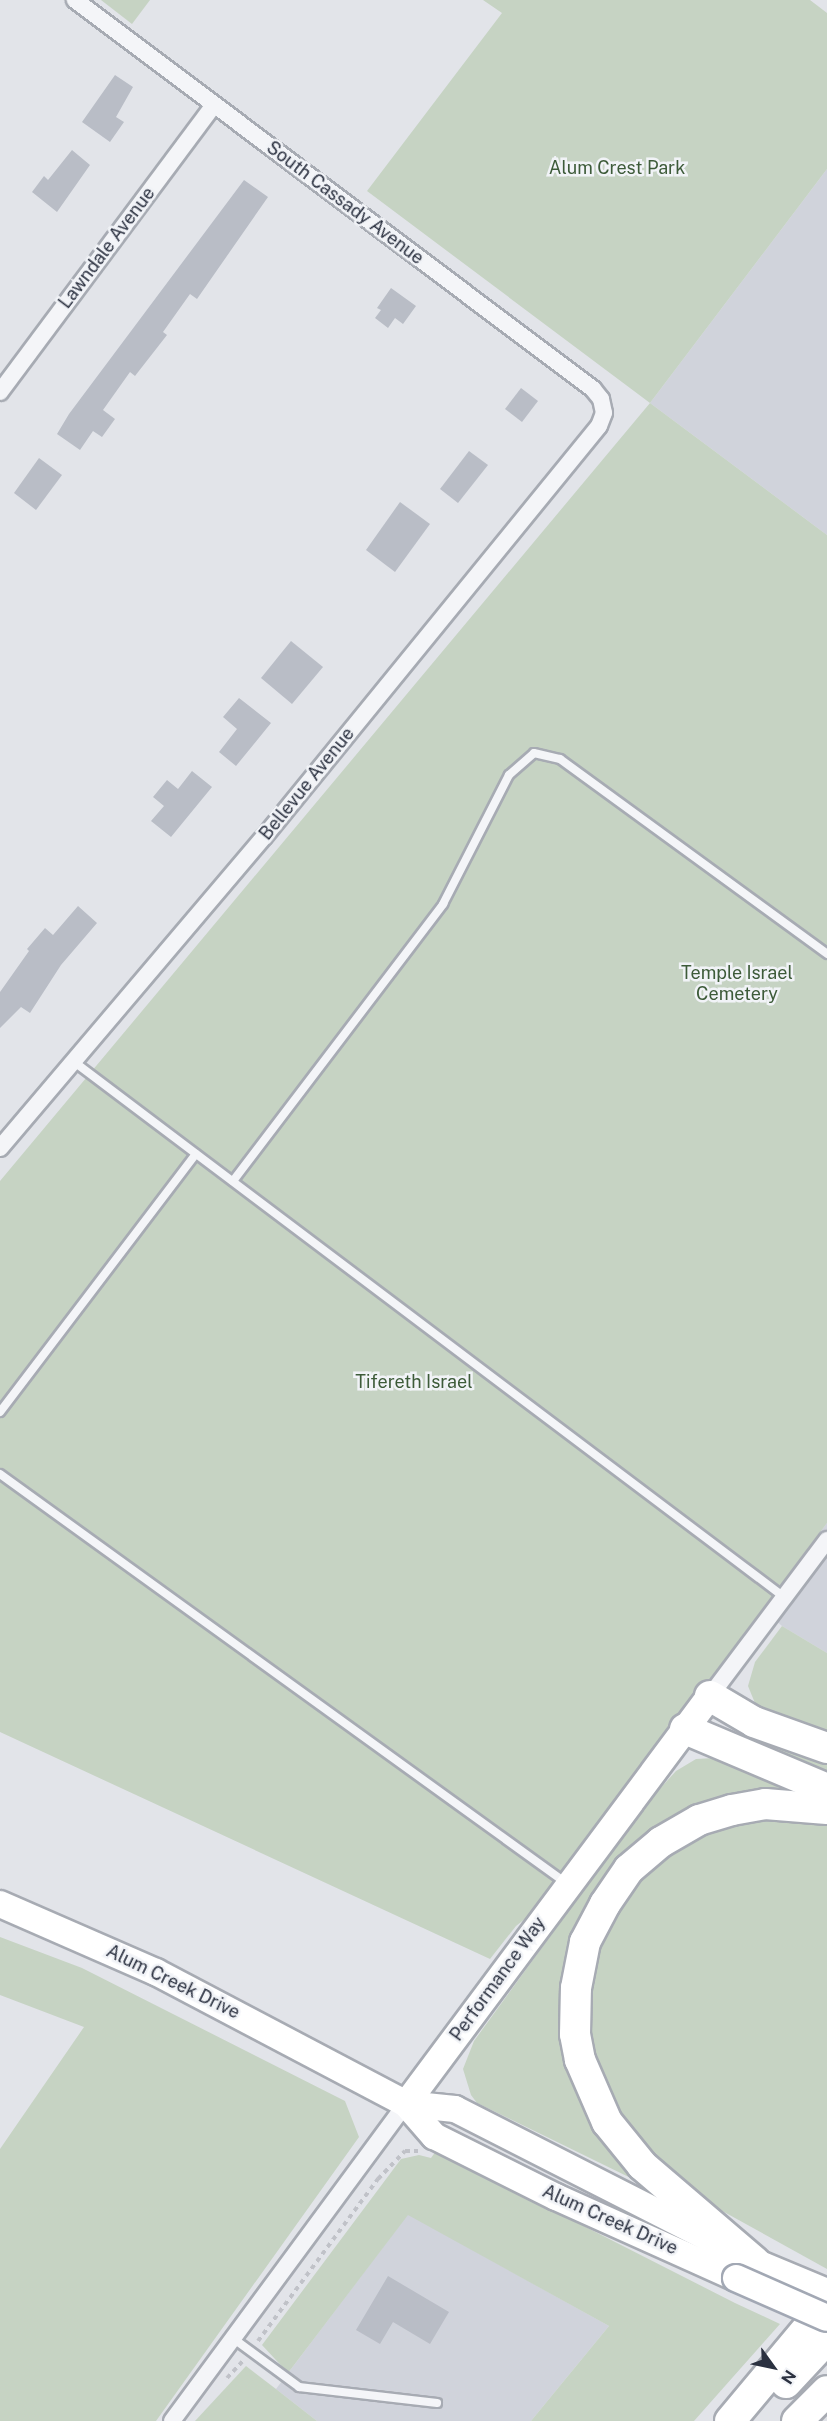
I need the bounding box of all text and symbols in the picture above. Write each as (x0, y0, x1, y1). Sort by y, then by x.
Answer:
street label: South Cassady Avenue (262, 137, 428, 269)
park label: Alum Crest Park (549, 157, 685, 179)
street label: Lawndale Avenue (54, 183, 160, 313)
street label: Bellevue Avenue (255, 723, 359, 845)
park label: Temple Israel Cemetery (681, 963, 793, 1006)
park label: Tifereth Israel (355, 1371, 473, 1393)
street label: Performance Way (446, 1912, 550, 2046)
street label: Alum Creek Drive (103, 1940, 243, 2024)
street label: Alum Creek Drive (539, 2181, 681, 2259)
north arrow (743, 2337, 803, 2397)
text: N (777, 2367, 800, 2387)

